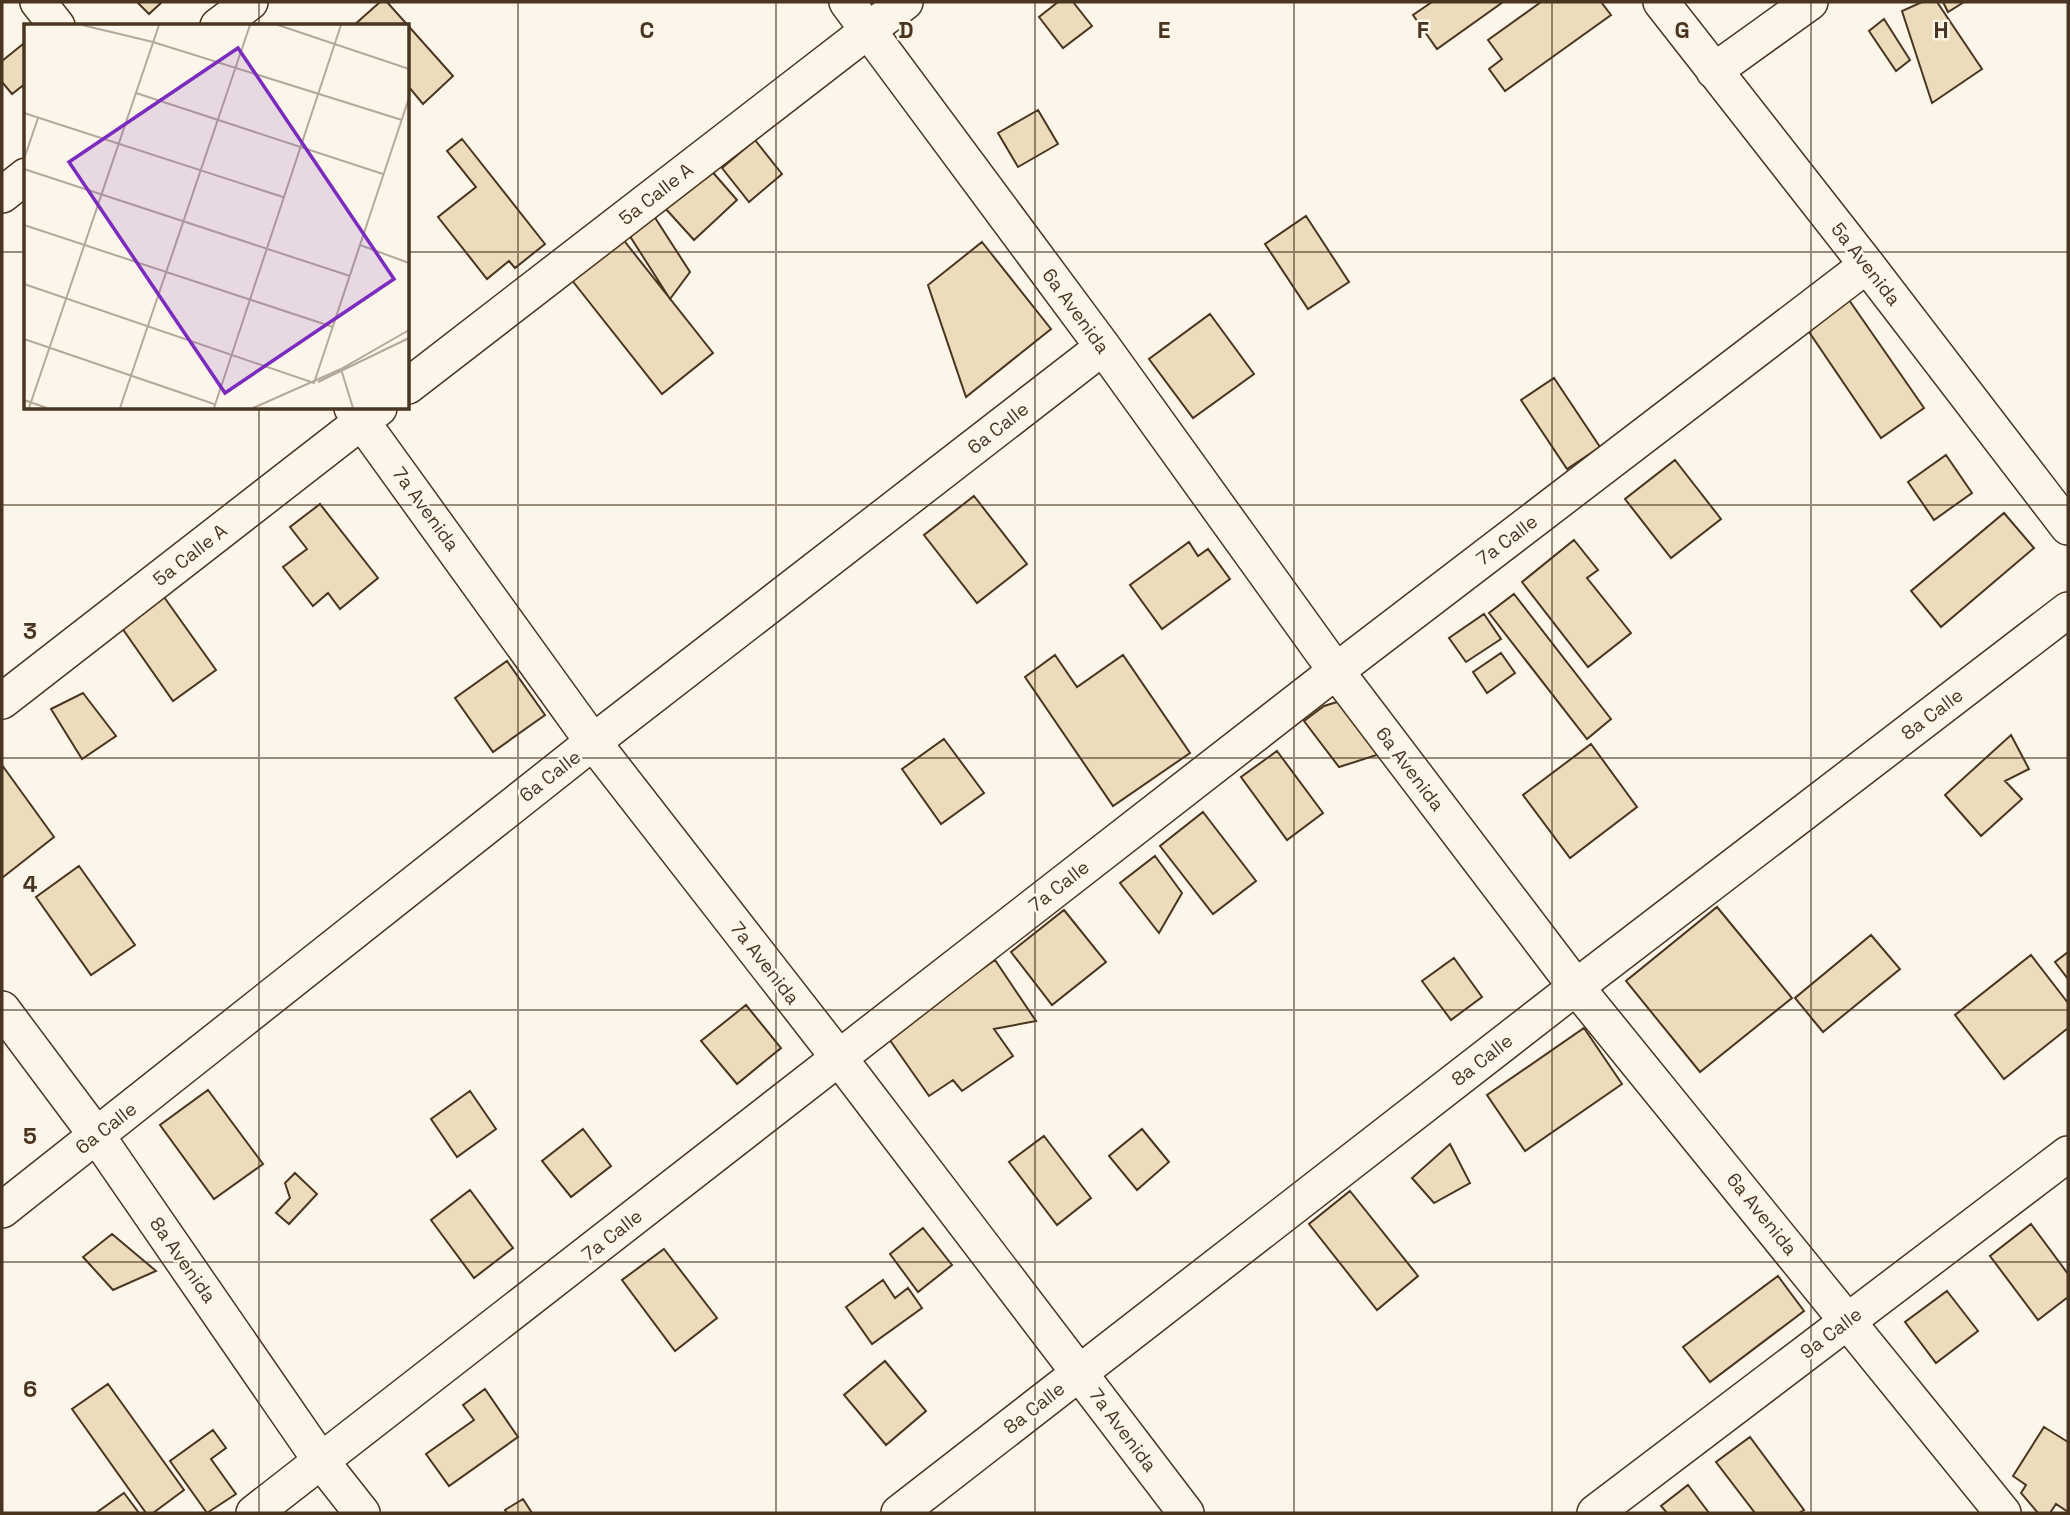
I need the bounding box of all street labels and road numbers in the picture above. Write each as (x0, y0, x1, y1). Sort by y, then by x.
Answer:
street label: 5a Calle A (614, 157, 698, 231)
street label: 5a Avenida (1826, 217, 1906, 311)
street label: 6a Avenida (1037, 263, 1115, 359)
street label: 6a Calle (962, 396, 1034, 460)
street label: 7a Avenida (387, 462, 465, 556)
street label: 7a Calle (1471, 509, 1543, 571)
street label: 5a Calle A (148, 518, 232, 592)
street label: 8a Calle (1896, 683, 1968, 745)
street label: 6a Avenida (1370, 722, 1450, 816)
street label: 6a Calle (514, 744, 586, 808)
street label: 7a Calle (1024, 855, 1094, 917)
street label: 7a Avenida (725, 917, 805, 1010)
street label: 8a Calle (1446, 1028, 1518, 1092)
street label: 6a Calle (70, 1096, 142, 1160)
street label: 6a Avenida (1721, 1168, 1803, 1261)
street label: 7a Calle (577, 1204, 647, 1266)
street label: 8a Avenida (144, 1212, 222, 1308)
street label: 9a Calle (1795, 1302, 1867, 1364)
street label: 8a Calle (998, 1376, 1070, 1440)
street label: 7a Avenida (1083, 1383, 1163, 1477)

